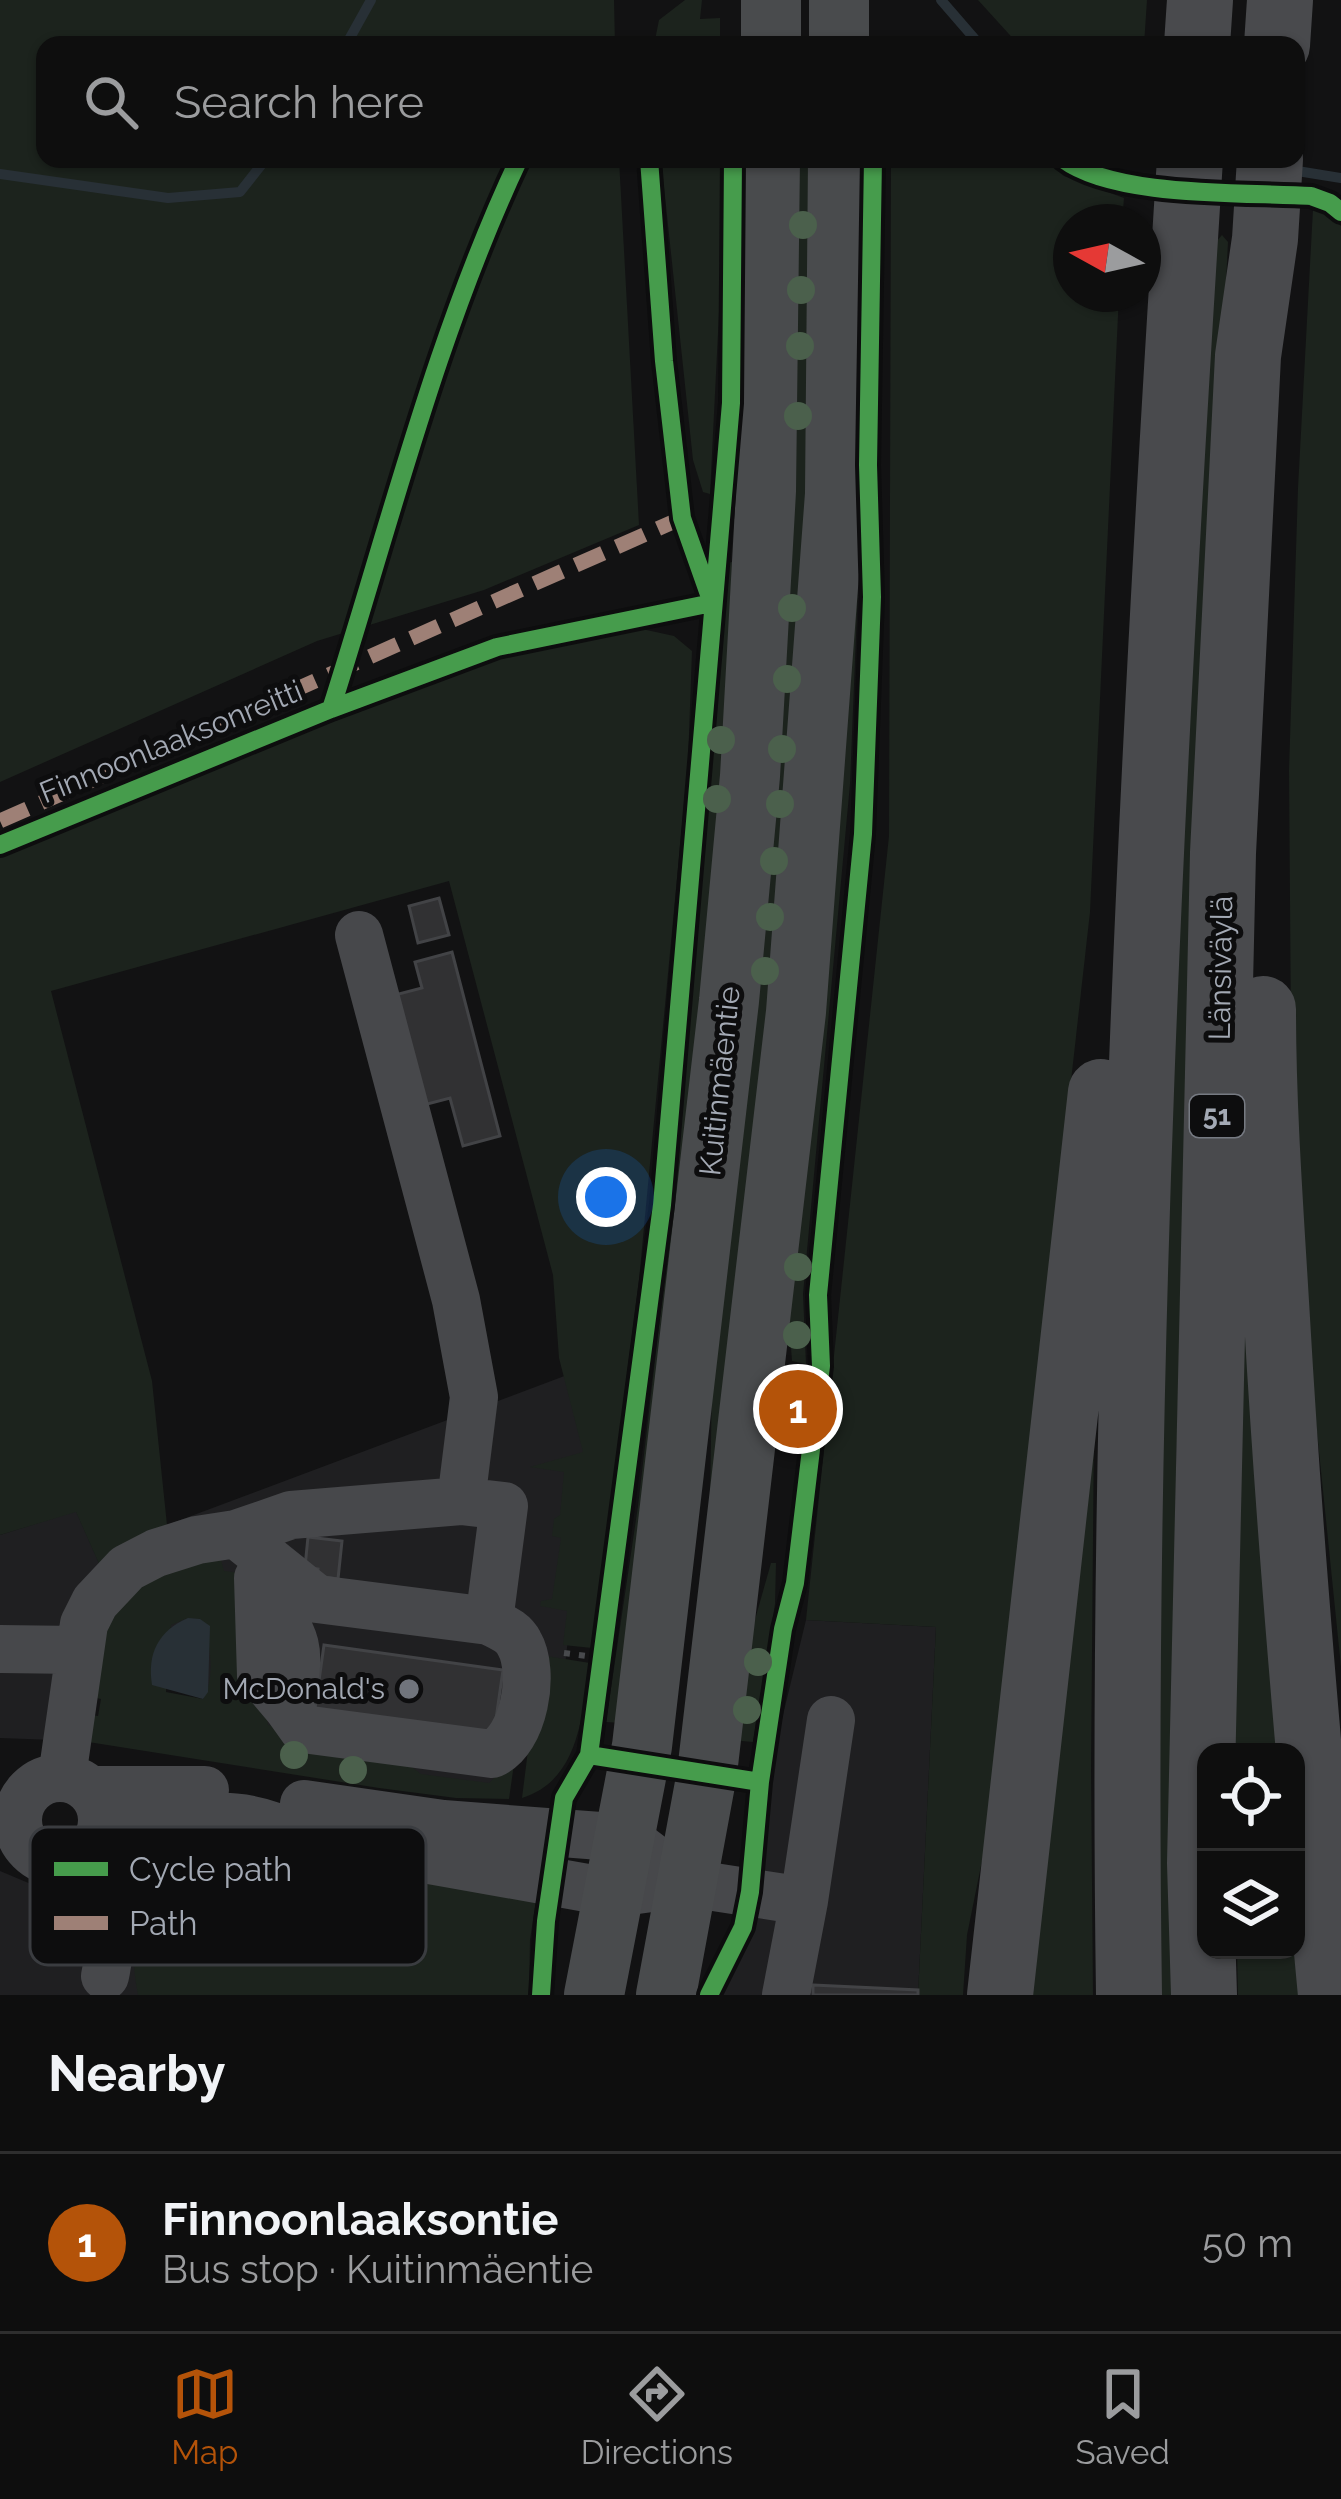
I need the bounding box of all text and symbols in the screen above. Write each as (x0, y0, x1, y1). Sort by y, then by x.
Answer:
search box (36, 36, 1305, 168)
icon: search (78, 69, 144, 135)
text: Search here (174, 76, 424, 129)
north arrow (1053, 204, 1161, 312)
street label: Finnoonlaaksonreitti (35, 673, 307, 810)
street label: Länsiväylä (1202, 895, 1239, 1041)
street label: Kuitinmäentie (692, 984, 747, 1177)
road number: 51 (1190, 1095, 1244, 1137)
your location (576, 1167, 636, 1227)
pin: 1 (759, 1364, 837, 1454)
place label: McDonald's (222, 1671, 385, 1706)
marker: McDonald's (396, 1676, 422, 1702)
map controls (1197, 1743, 1305, 1959)
button: locate (1197, 1743, 1305, 1851)
legend (30, 1827, 426, 1965)
text: Cycle path (129, 1850, 292, 1889)
button: layers (1197, 1851, 1305, 1959)
text: Path (129, 1904, 198, 1943)
text: Nearby (48, 2043, 225, 2103)
text: Finnoonlaaksontie (162, 2193, 559, 2246)
text: 1 (77, 2220, 97, 2266)
text: 50 m (1202, 2220, 1293, 2266)
text: Bus stop · Kuitinmäentie (162, 2246, 593, 2292)
tab: Map (171, 2361, 238, 2472)
tab: Directions (581, 2361, 733, 2472)
tab: Saved (1075, 2361, 1170, 2472)

